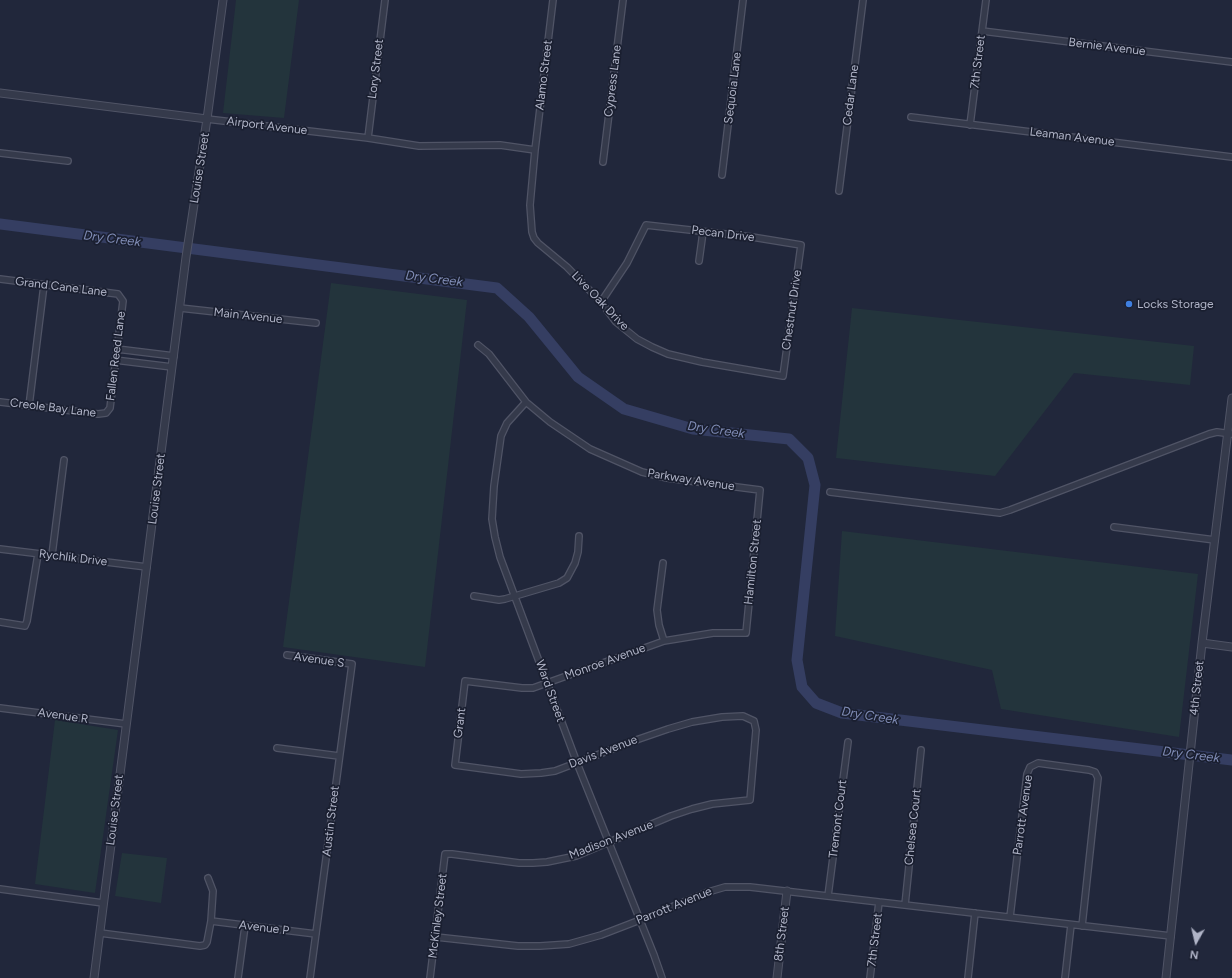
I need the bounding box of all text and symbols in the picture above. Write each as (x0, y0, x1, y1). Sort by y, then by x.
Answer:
street label: 7th Street (968, 34, 988, 90)
street label: Bernie Avenue (1068, 35, 1146, 59)
street label: Lory Street (365, 38, 387, 100)
street label: Alamo Street (533, 39, 555, 111)
street label: Cypress Lane (601, 44, 625, 118)
street label: Sequoia Lane (721, 51, 745, 125)
street label: Cedar Lane (840, 64, 862, 126)
street label: Airport Avenue (226, 114, 308, 138)
street label: Leaman Avenue (1029, 125, 1115, 149)
street label: Louise Street (187, 132, 213, 204)
street label: Pecan Drive (691, 223, 755, 245)
water label: Dry Creek (82, 228, 142, 250)
water label: Dry Creek (404, 268, 464, 290)
street label: Live Oak Drive (568, 268, 632, 334)
street label: Chestnut Drive (779, 269, 805, 351)
street label: Grand Cane Lane (14, 274, 108, 300)
place label: Locks Storage (1137, 297, 1214, 311)
marker: Locks Storage (1124, 299, 1134, 309)
street label: Main Avenue (213, 305, 283, 327)
street label: Fallen Reed Lane (103, 310, 129, 402)
street label: Creole Bay Lane (9, 396, 97, 420)
water label: Dry Creek (686, 418, 746, 442)
street label: Louise Street (146, 453, 168, 525)
street label: Parkway Avenue (646, 466, 736, 494)
street label: Hamilton Street (741, 519, 765, 605)
street label: Rychlik Drive (38, 547, 108, 569)
street label: Monroe Avenue (563, 641, 647, 683)
street label: Avenue S (293, 649, 345, 671)
street label: Ward Street (532, 658, 568, 724)
street label: 4th Street (1187, 660, 1207, 716)
water label: Dry Creek (840, 704, 900, 728)
street label: Avenue R (37, 705, 89, 727)
street label: Grant (451, 707, 469, 739)
street label: Davis Avenue (567, 732, 639, 772)
water label: Dry Creek (1161, 744, 1221, 766)
street label: Louise Street (104, 774, 126, 846)
street label: Parrott Avenue (1010, 774, 1036, 856)
street label: Tremont Court (826, 779, 850, 859)
street label: Austin Street (320, 785, 342, 857)
street label: Chelsea Court (902, 788, 924, 866)
street label: Madison Avenue (567, 817, 655, 863)
street label: McKinley Street (426, 873, 450, 959)
street label: Parrott Avenue (634, 884, 714, 928)
street label: 8th Street (771, 906, 793, 962)
street label: 7th Street (865, 912, 885, 968)
street label: Avenue P (238, 918, 290, 938)
north arrow (1176, 922, 1216, 962)
text: N (1189, 947, 1199, 961)

